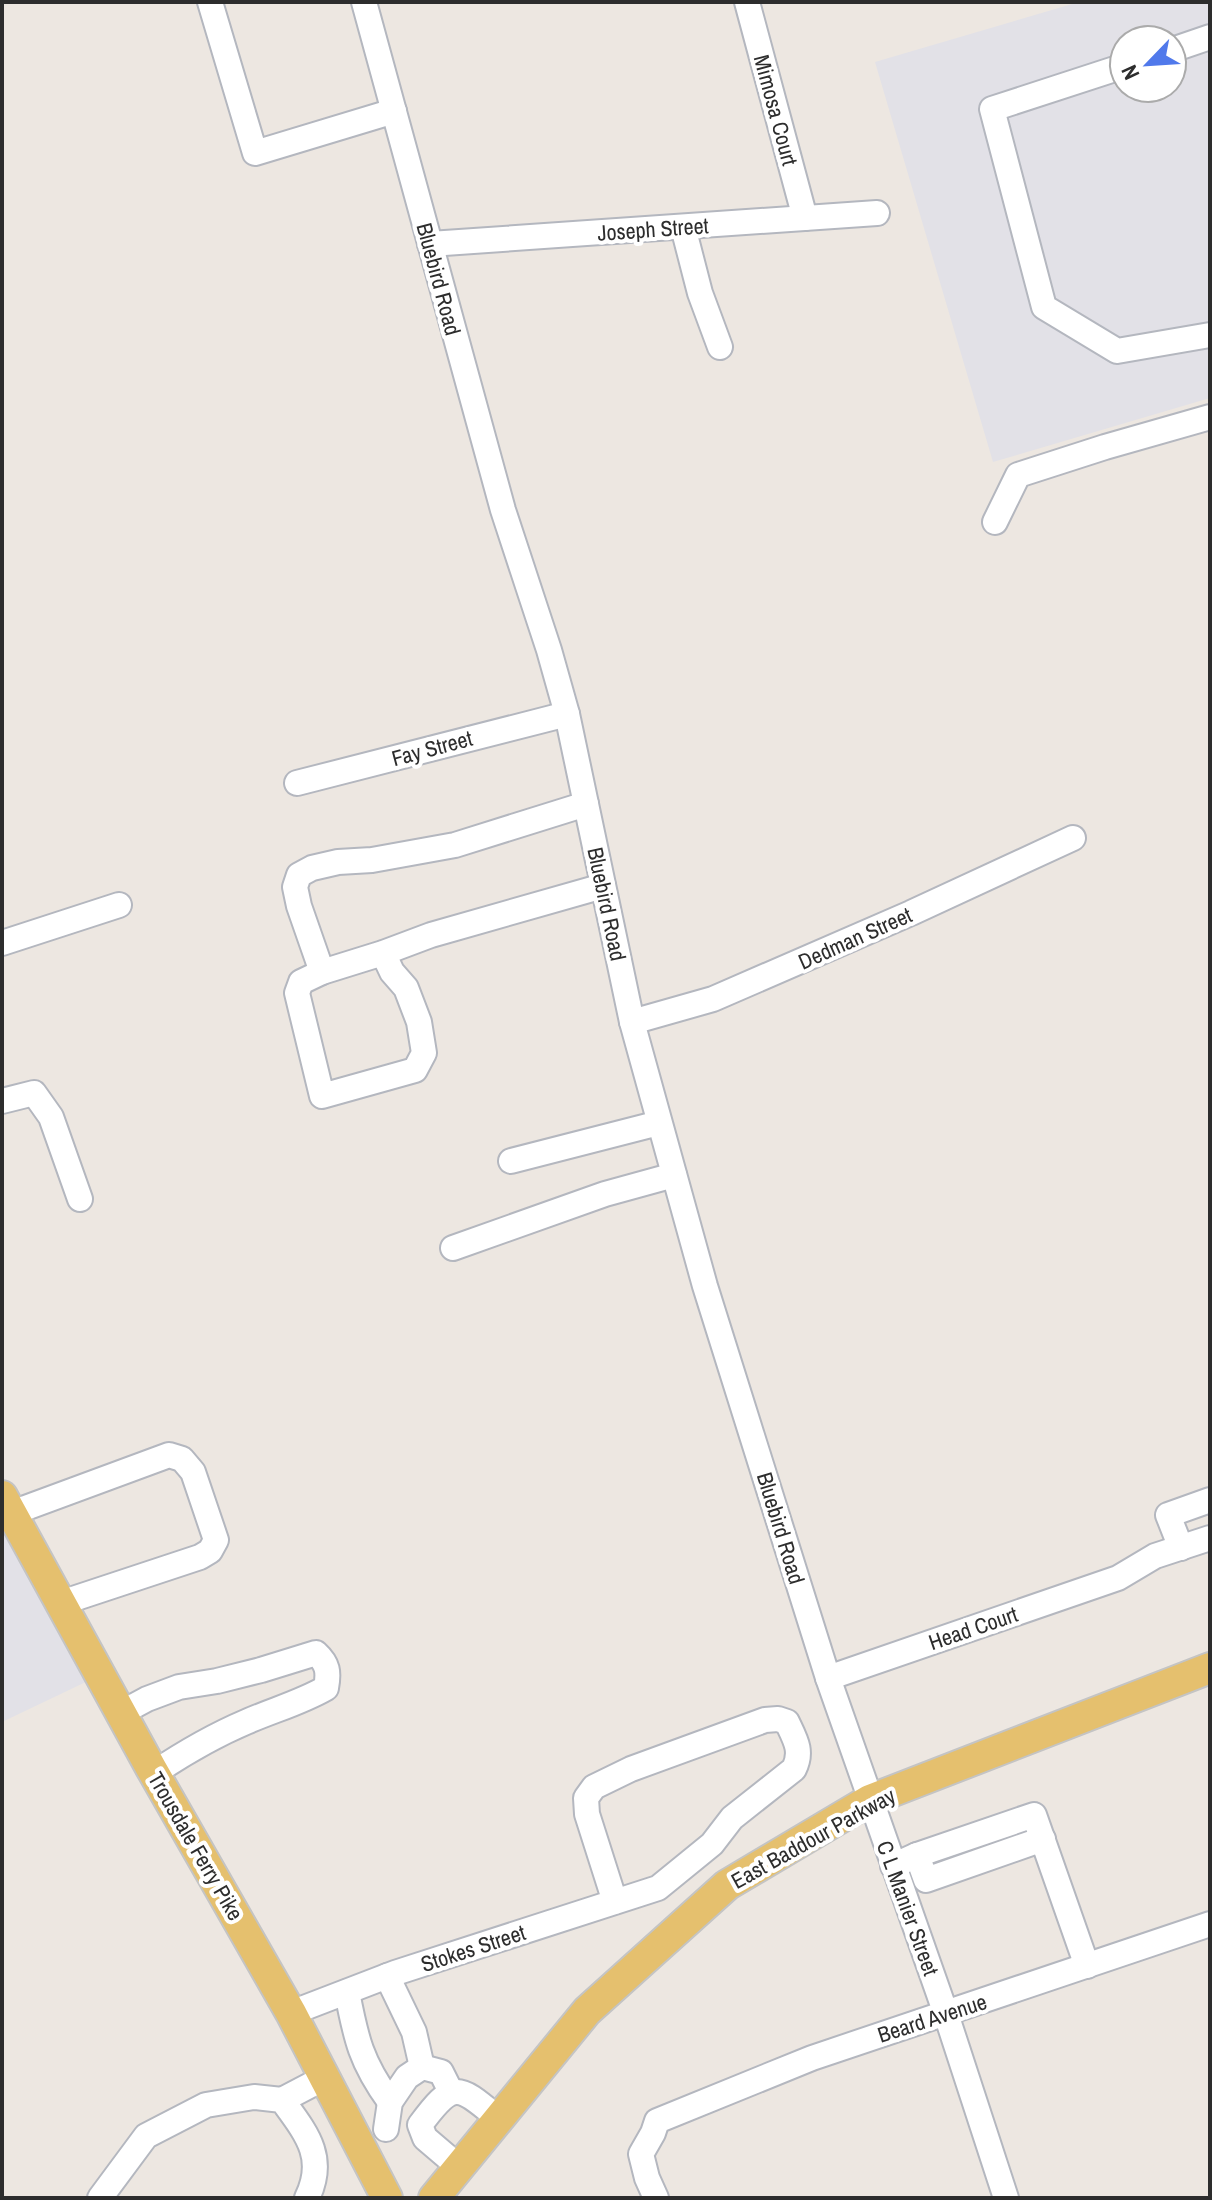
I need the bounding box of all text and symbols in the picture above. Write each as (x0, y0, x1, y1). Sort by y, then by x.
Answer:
north arrow (1108, 24, 1188, 104)
street label: Mimosa Court (747, 51, 805, 169)
text: N (1114, 60, 1146, 85)
street label: Joseph Street (596, 210, 710, 248)
street label: Bluebird Road (410, 219, 468, 339)
street label: Fay Street (388, 723, 476, 773)
street label: Bluebird Road (580, 844, 634, 964)
street label: Dedman Street (793, 900, 917, 976)
street label: Bluebird Road (750, 1468, 812, 1588)
street label: Head Court (925, 1599, 1021, 1657)
street label: Trousdale Ferry Pike (141, 1766, 251, 1926)
street label: East Baddour Parkway (725, 1780, 901, 1896)
street label: C L Manier Street (870, 1836, 946, 1980)
street label: Stokes Street (417, 1917, 529, 1979)
street label: Beard Avenue (874, 1986, 990, 2050)

